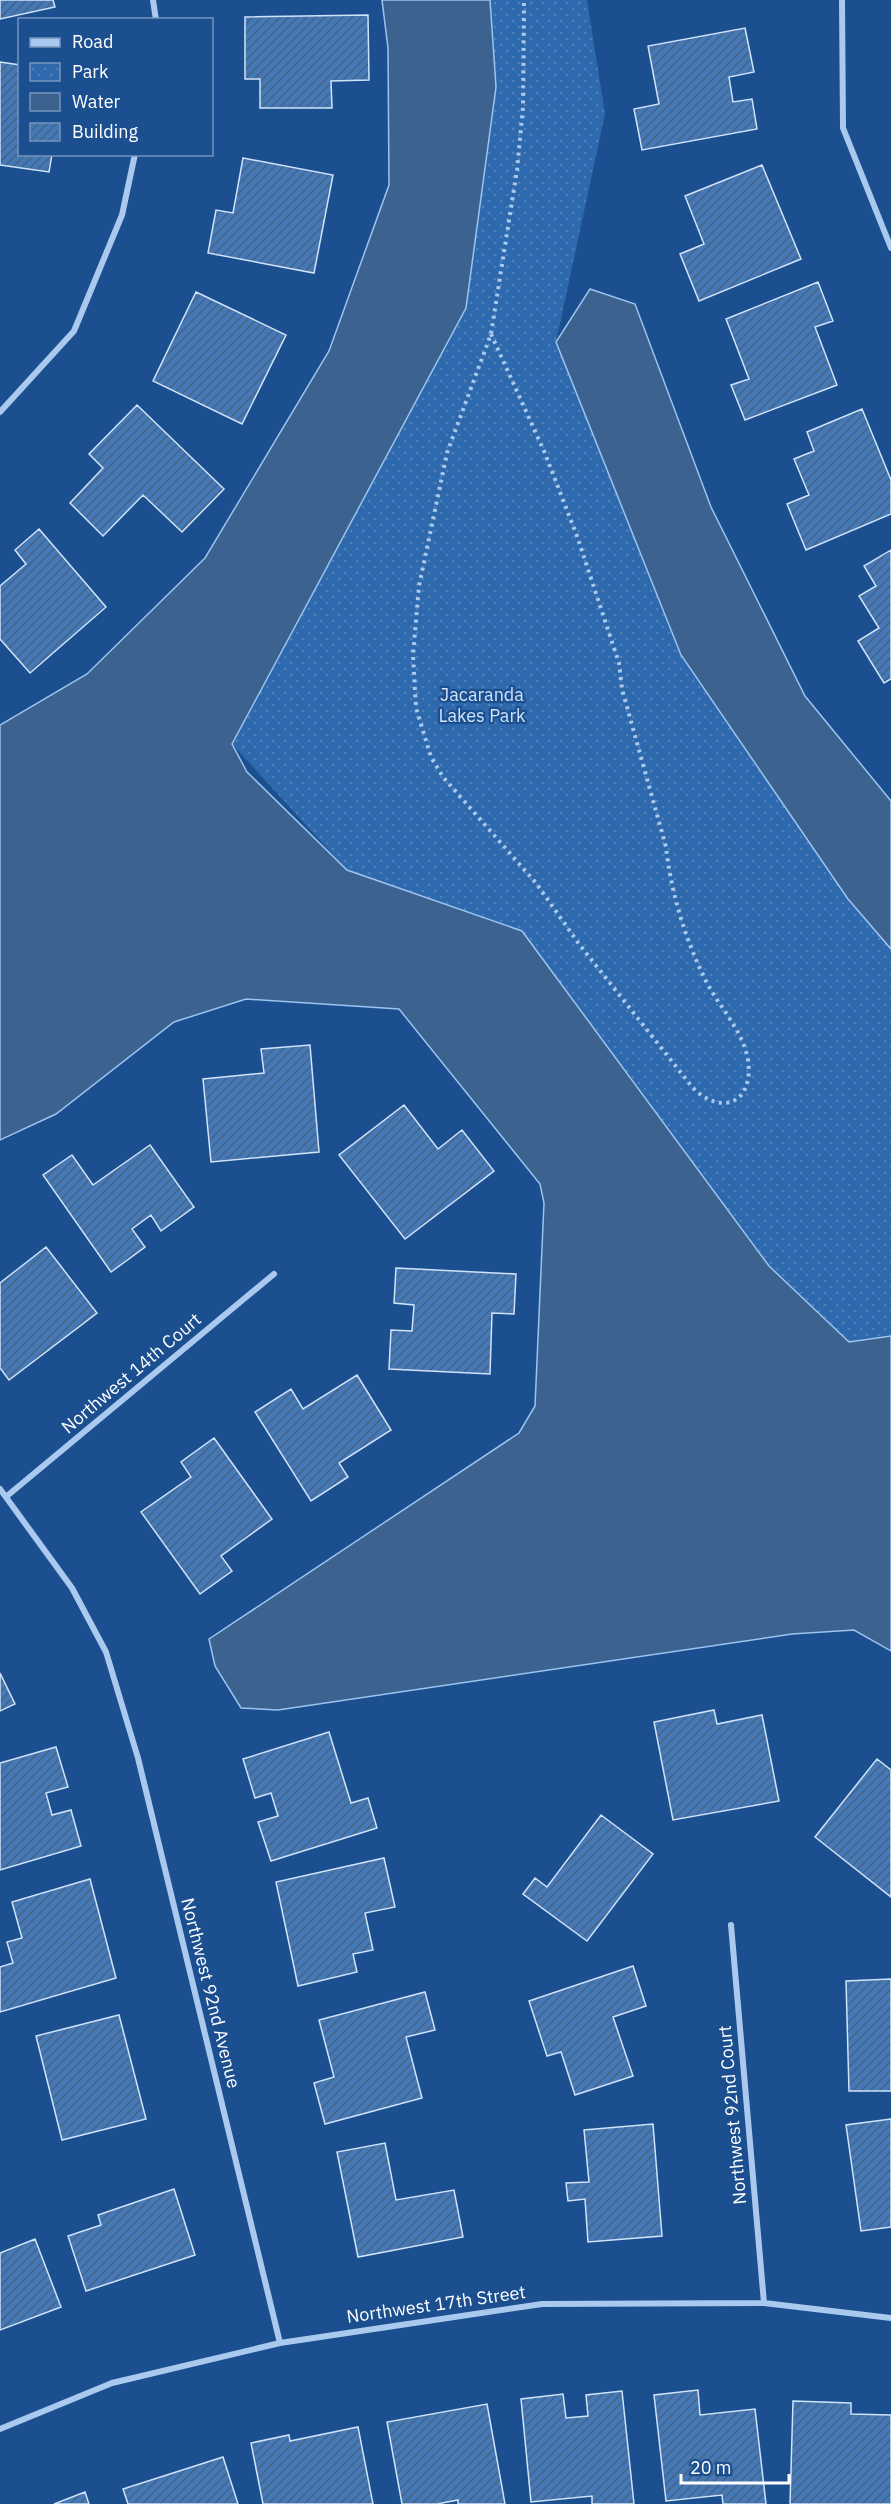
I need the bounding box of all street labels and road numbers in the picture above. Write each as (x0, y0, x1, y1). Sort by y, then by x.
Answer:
street label: Northwest 14th Court (56, 1308, 206, 1438)
street label: Northwest 92nd Avenue (176, 1895, 246, 2091)
street label: Northwest 92nd Court (713, 2024, 751, 2206)
street label: Northwest 17th Street (345, 2280, 527, 2328)

